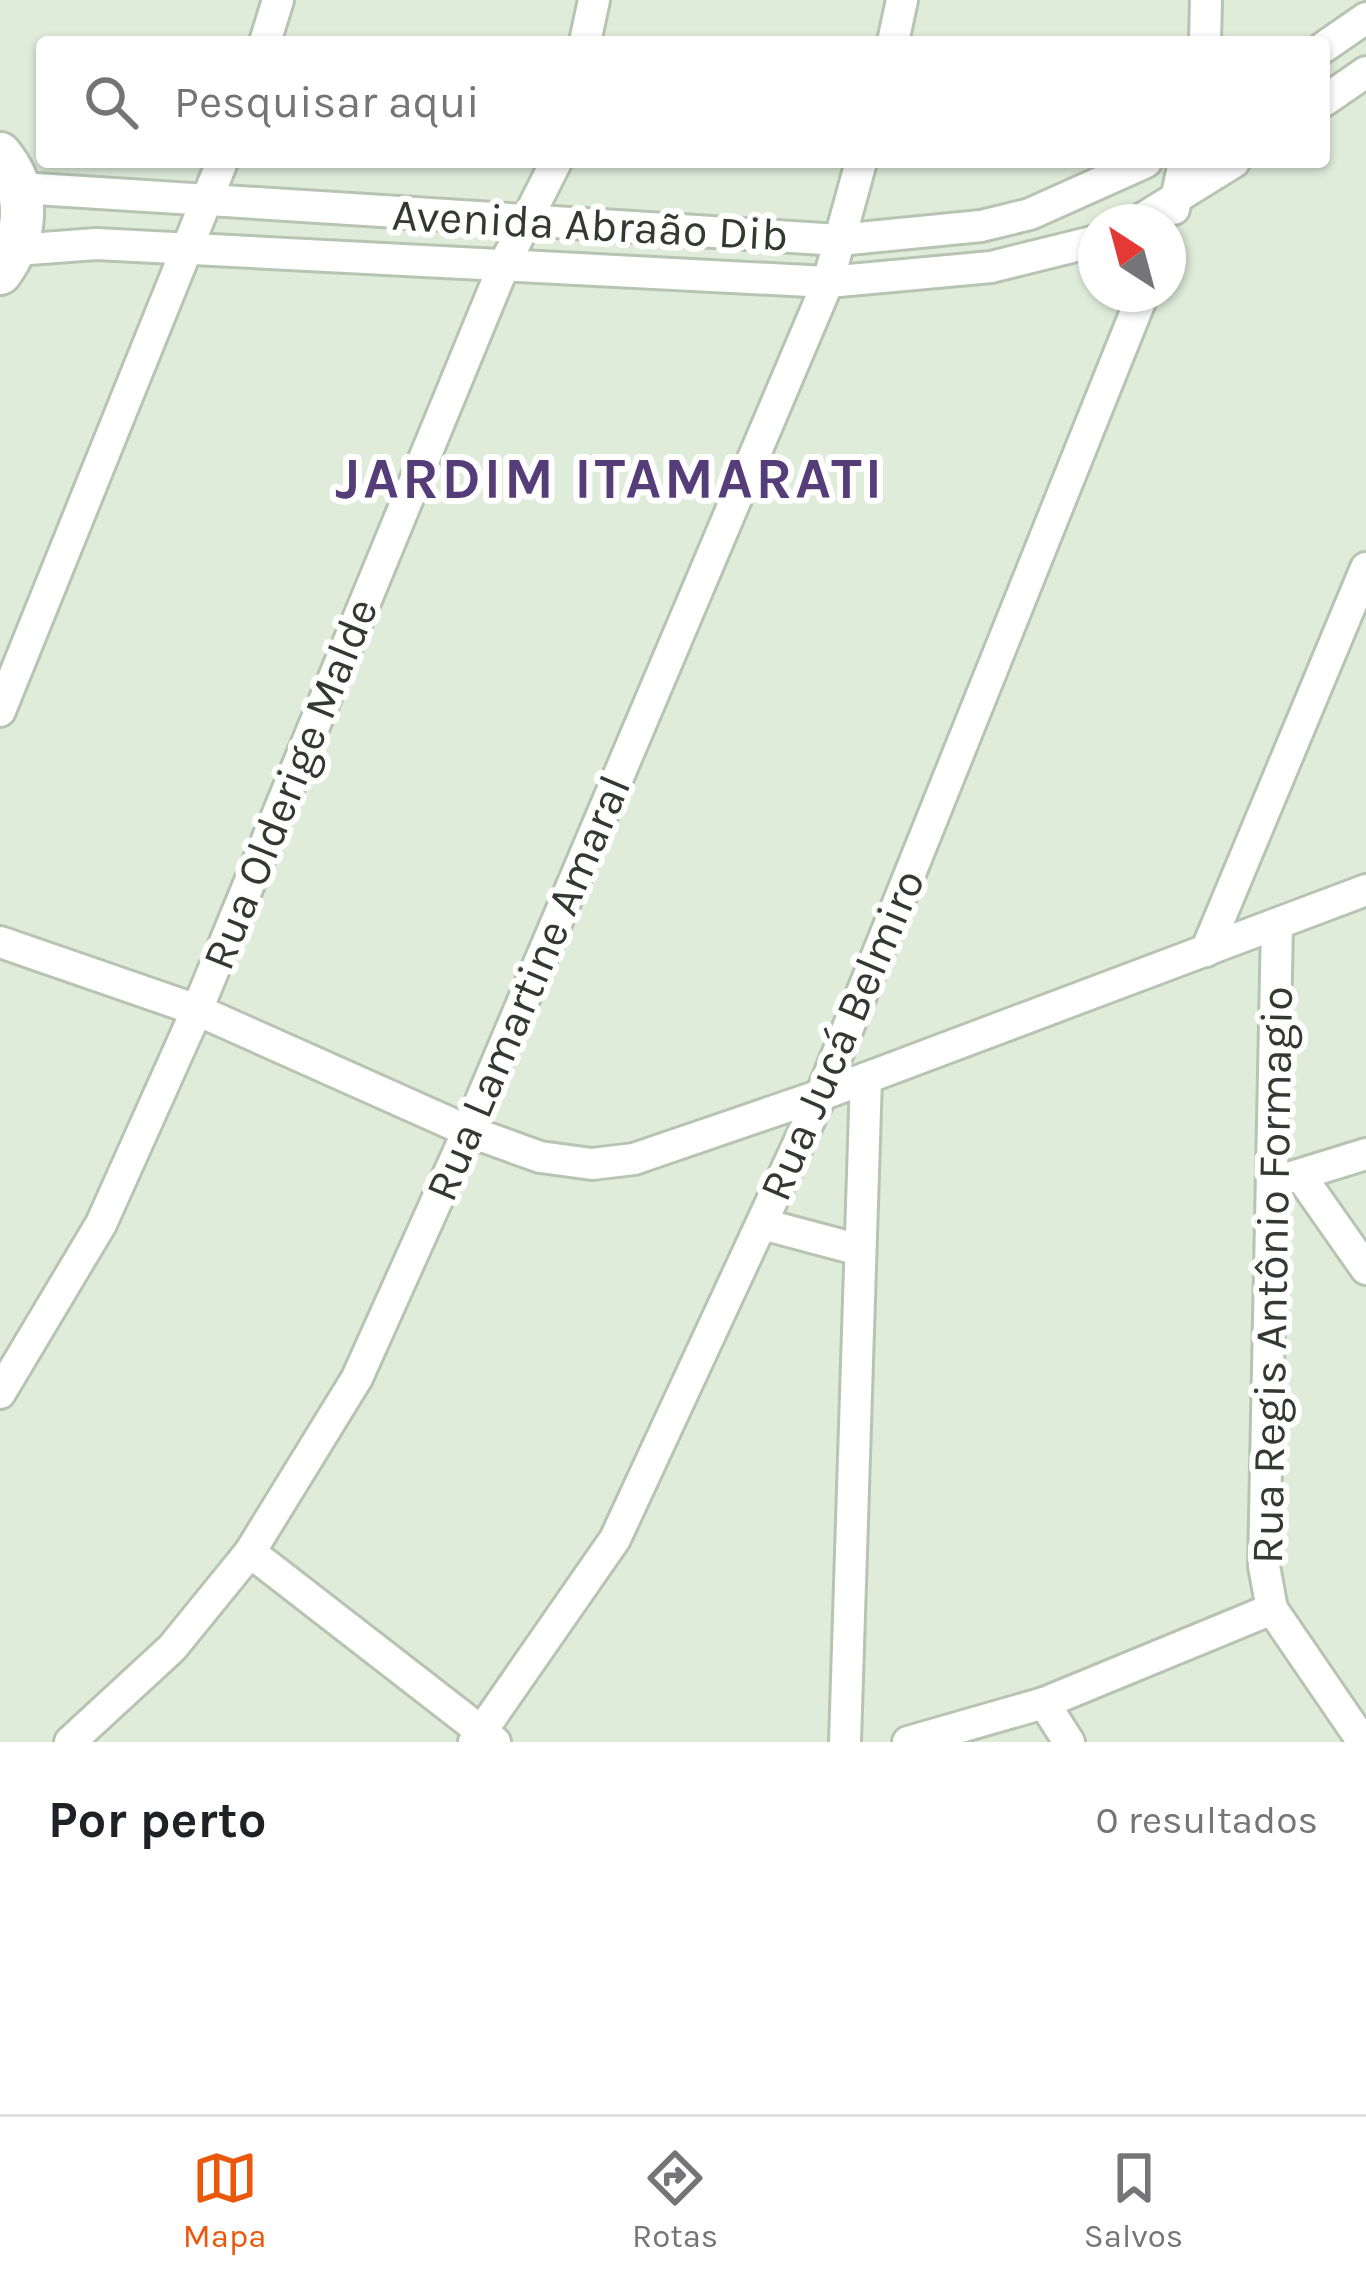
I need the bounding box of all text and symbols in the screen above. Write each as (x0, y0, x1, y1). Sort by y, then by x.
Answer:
search box (36, 36, 1330, 168)
icon: search (78, 69, 144, 135)
text: Pesquisar aqui (174, 76, 480, 128)
street label: Avenida Abraão Dib (391, 189, 789, 261)
north arrow (1078, 204, 1186, 312)
district label: JARDIM ITAMARATI (335, 446, 885, 512)
street label: Rua Olderige Malde (192, 591, 389, 978)
street label: Rua Lamartine Amaral (415, 768, 641, 1208)
street label: Rua Jucá Belmiro (749, 862, 935, 1208)
street label: Rua Regis Antônio Formagio (1241, 986, 1304, 1564)
text: Por perto (48, 1790, 267, 1850)
text: 0 resultados (1095, 1797, 1318, 1843)
tab: Mapa (183, 2145, 266, 2255)
tab: Rotas (632, 2145, 718, 2255)
tab: Salvos (1084, 2145, 1183, 2255)

